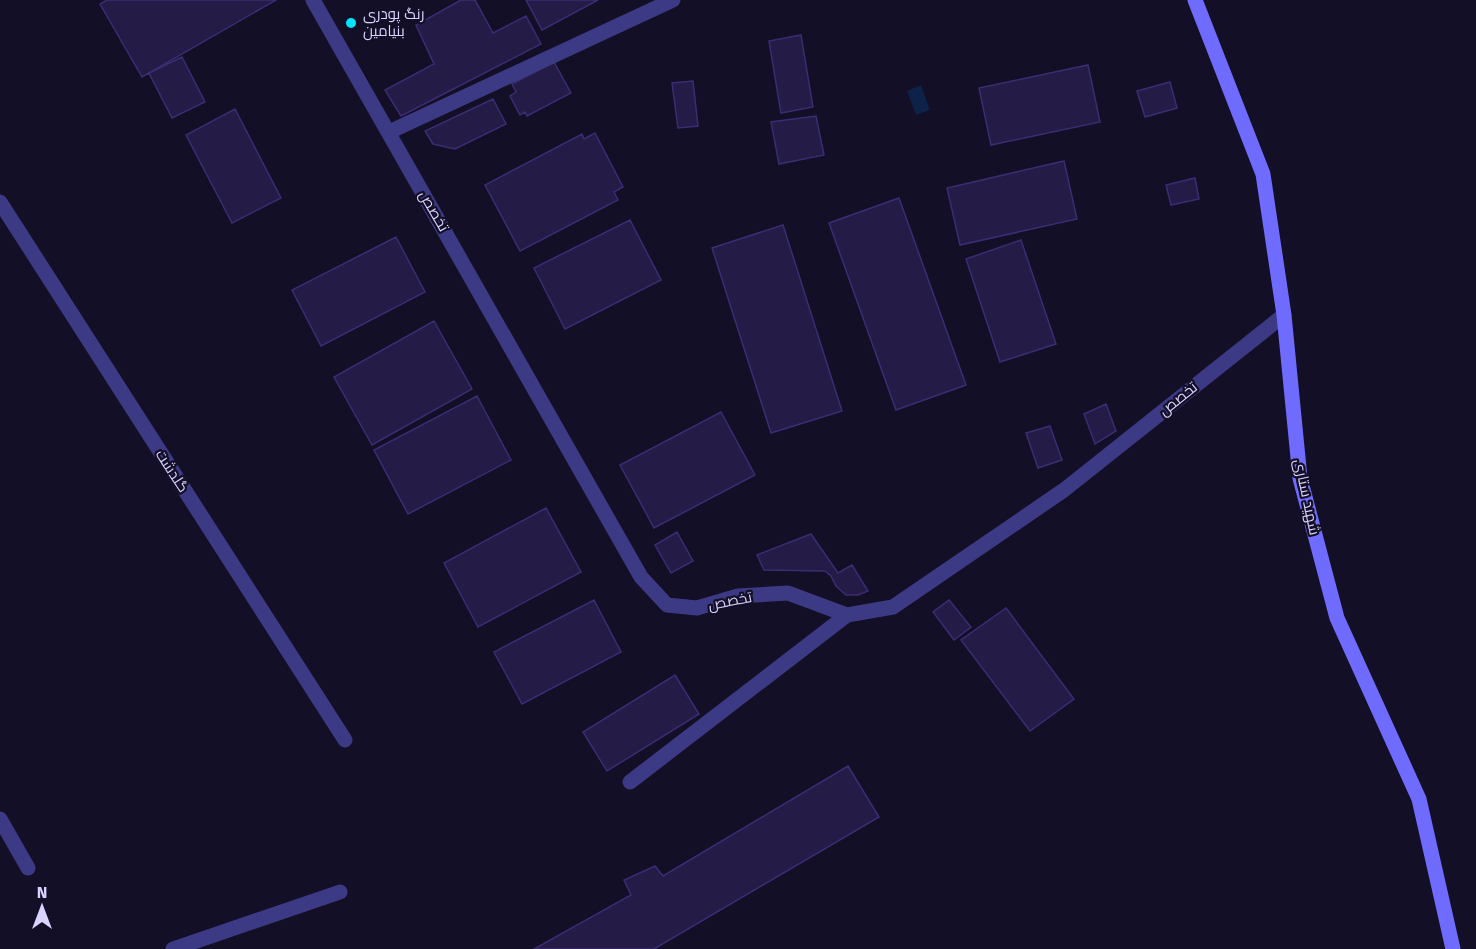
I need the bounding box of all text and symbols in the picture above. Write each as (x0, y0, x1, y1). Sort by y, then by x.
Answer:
place label: رنگ پودری بنیامین (363, 5, 425, 41)
marker: رنگ پودری بنیامین (344, 16, 358, 30)
street label: تخصص (414, 187, 453, 235)
street label: تخصص (1155, 378, 1201, 421)
street label: گلدشت (152, 446, 192, 496)
street label: شهید ستاری (1289, 457, 1324, 537)
street label: تخصص (707, 588, 754, 615)
north arrow (12, 877, 72, 937)
text: N (37, 883, 47, 902)

